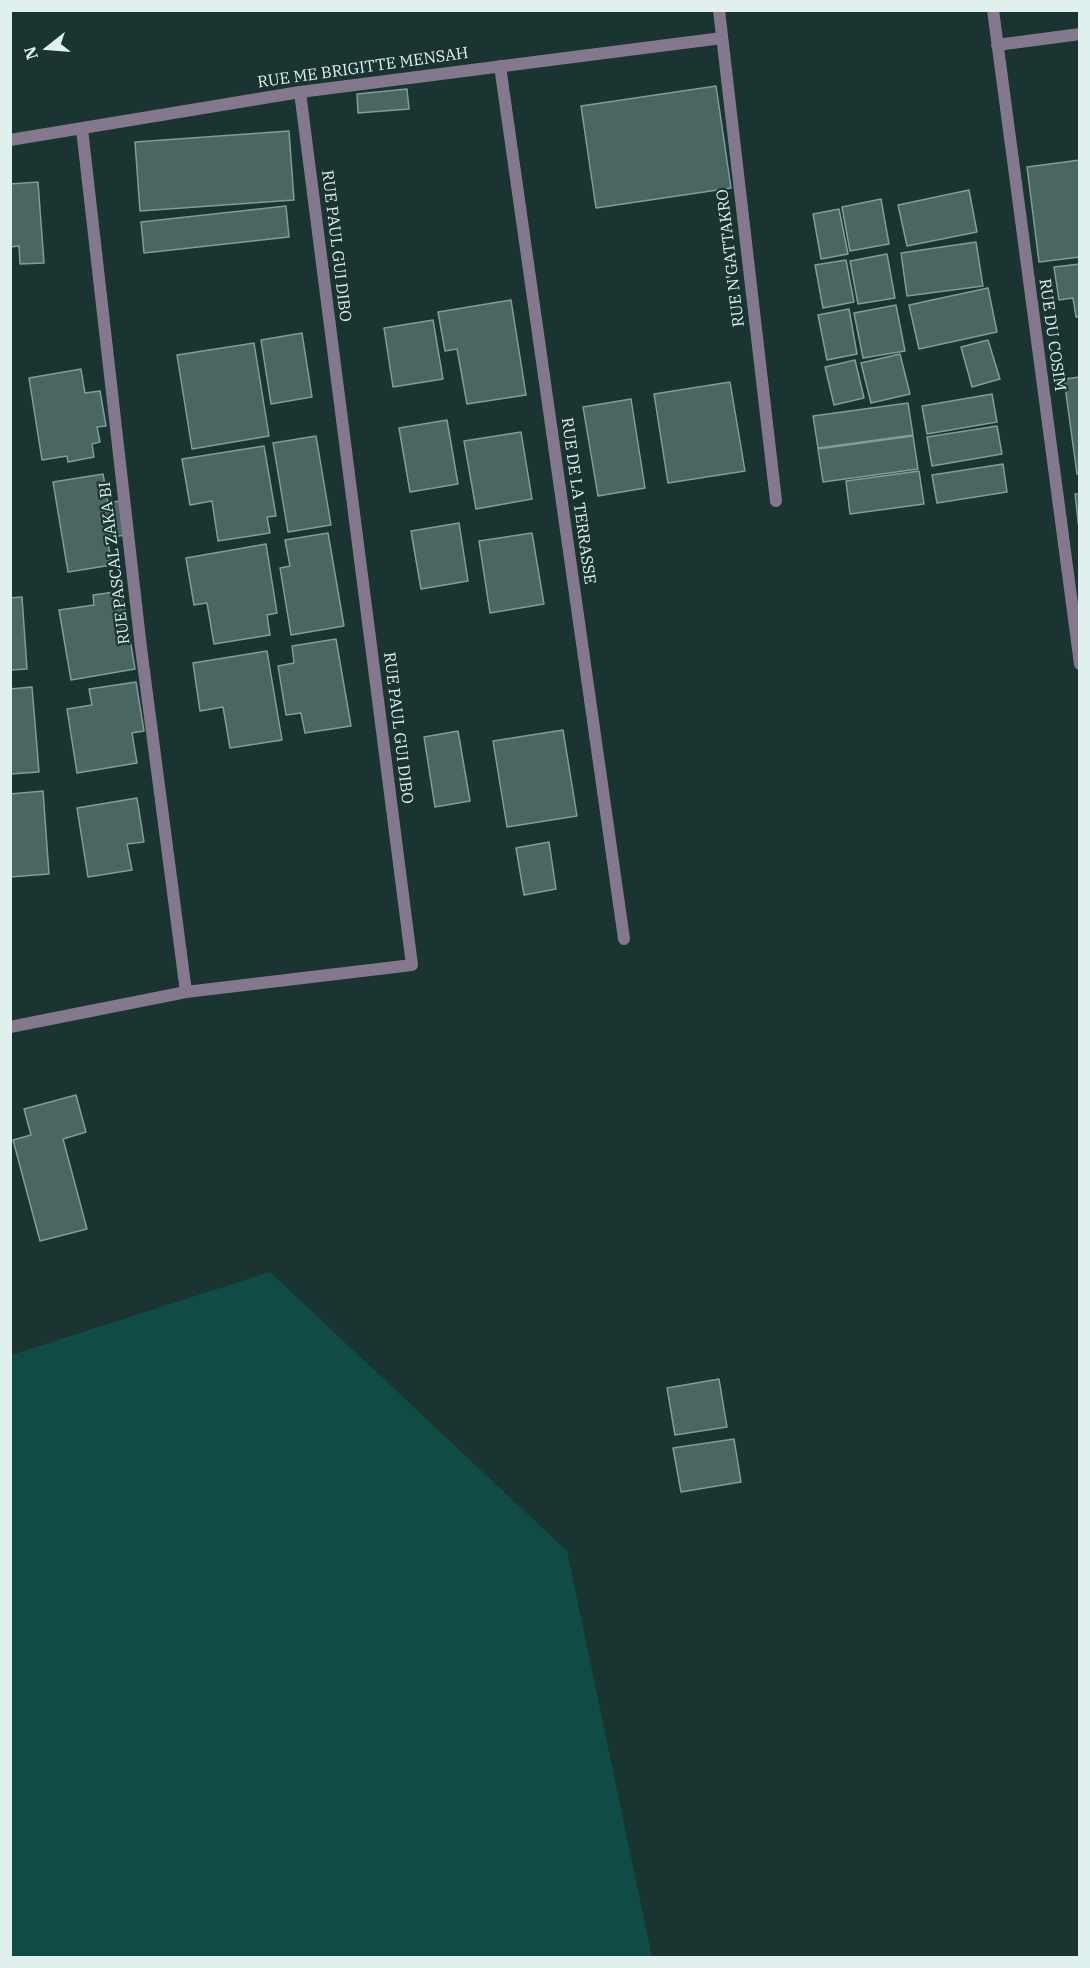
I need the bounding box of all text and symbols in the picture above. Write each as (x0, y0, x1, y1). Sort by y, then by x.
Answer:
north arrow (18, 18, 78, 78)
text: N (19, 44, 42, 62)
street label: RUE ME BRIGITTE MENSAH (256, 44, 470, 92)
street label: RUE PAUL GUI DIBO (317, 169, 355, 323)
street label: RUE N'GATTAKRO (713, 188, 749, 328)
street label: RUE DU COSIM (1035, 277, 1069, 393)
street label: RUE DE LA TERRASSE (557, 416, 599, 586)
street label: RUE PASCAL ZAKA BI (95, 481, 135, 645)
street label: RUE PAUL GUI DIBO (379, 651, 417, 805)

